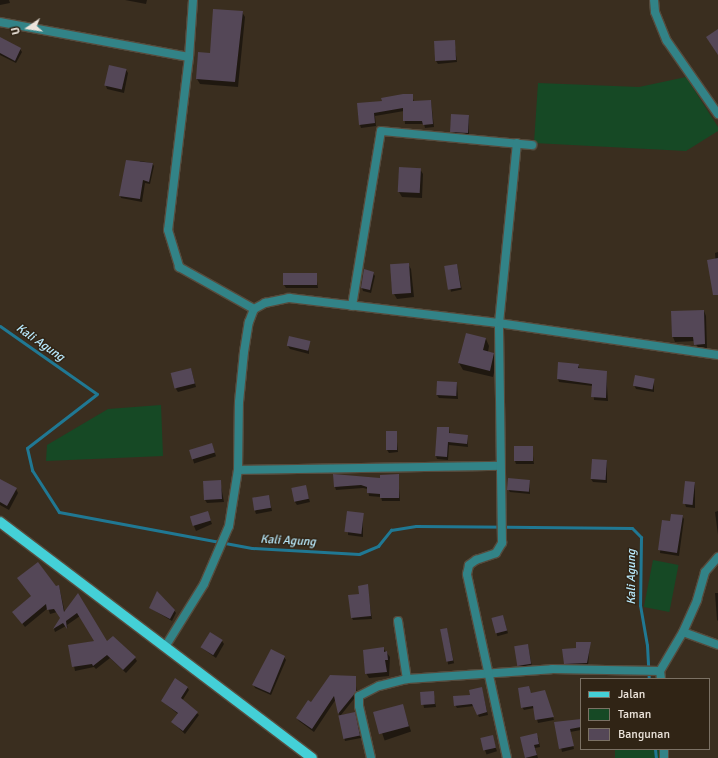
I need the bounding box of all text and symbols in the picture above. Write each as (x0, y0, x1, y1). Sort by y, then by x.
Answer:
north arrow (8, 8, 48, 48)
text: U (9, 26, 23, 36)
water label: Kali Agung (13, 321, 67, 365)
water label: Kali Agung (260, 532, 316, 550)
water label: Kali Agung (625, 549, 639, 605)
legend (580, 678, 710, 750)
text: Jalan (618, 687, 645, 702)
text: Taman (618, 707, 651, 722)
text: Bangunan (618, 727, 670, 742)

